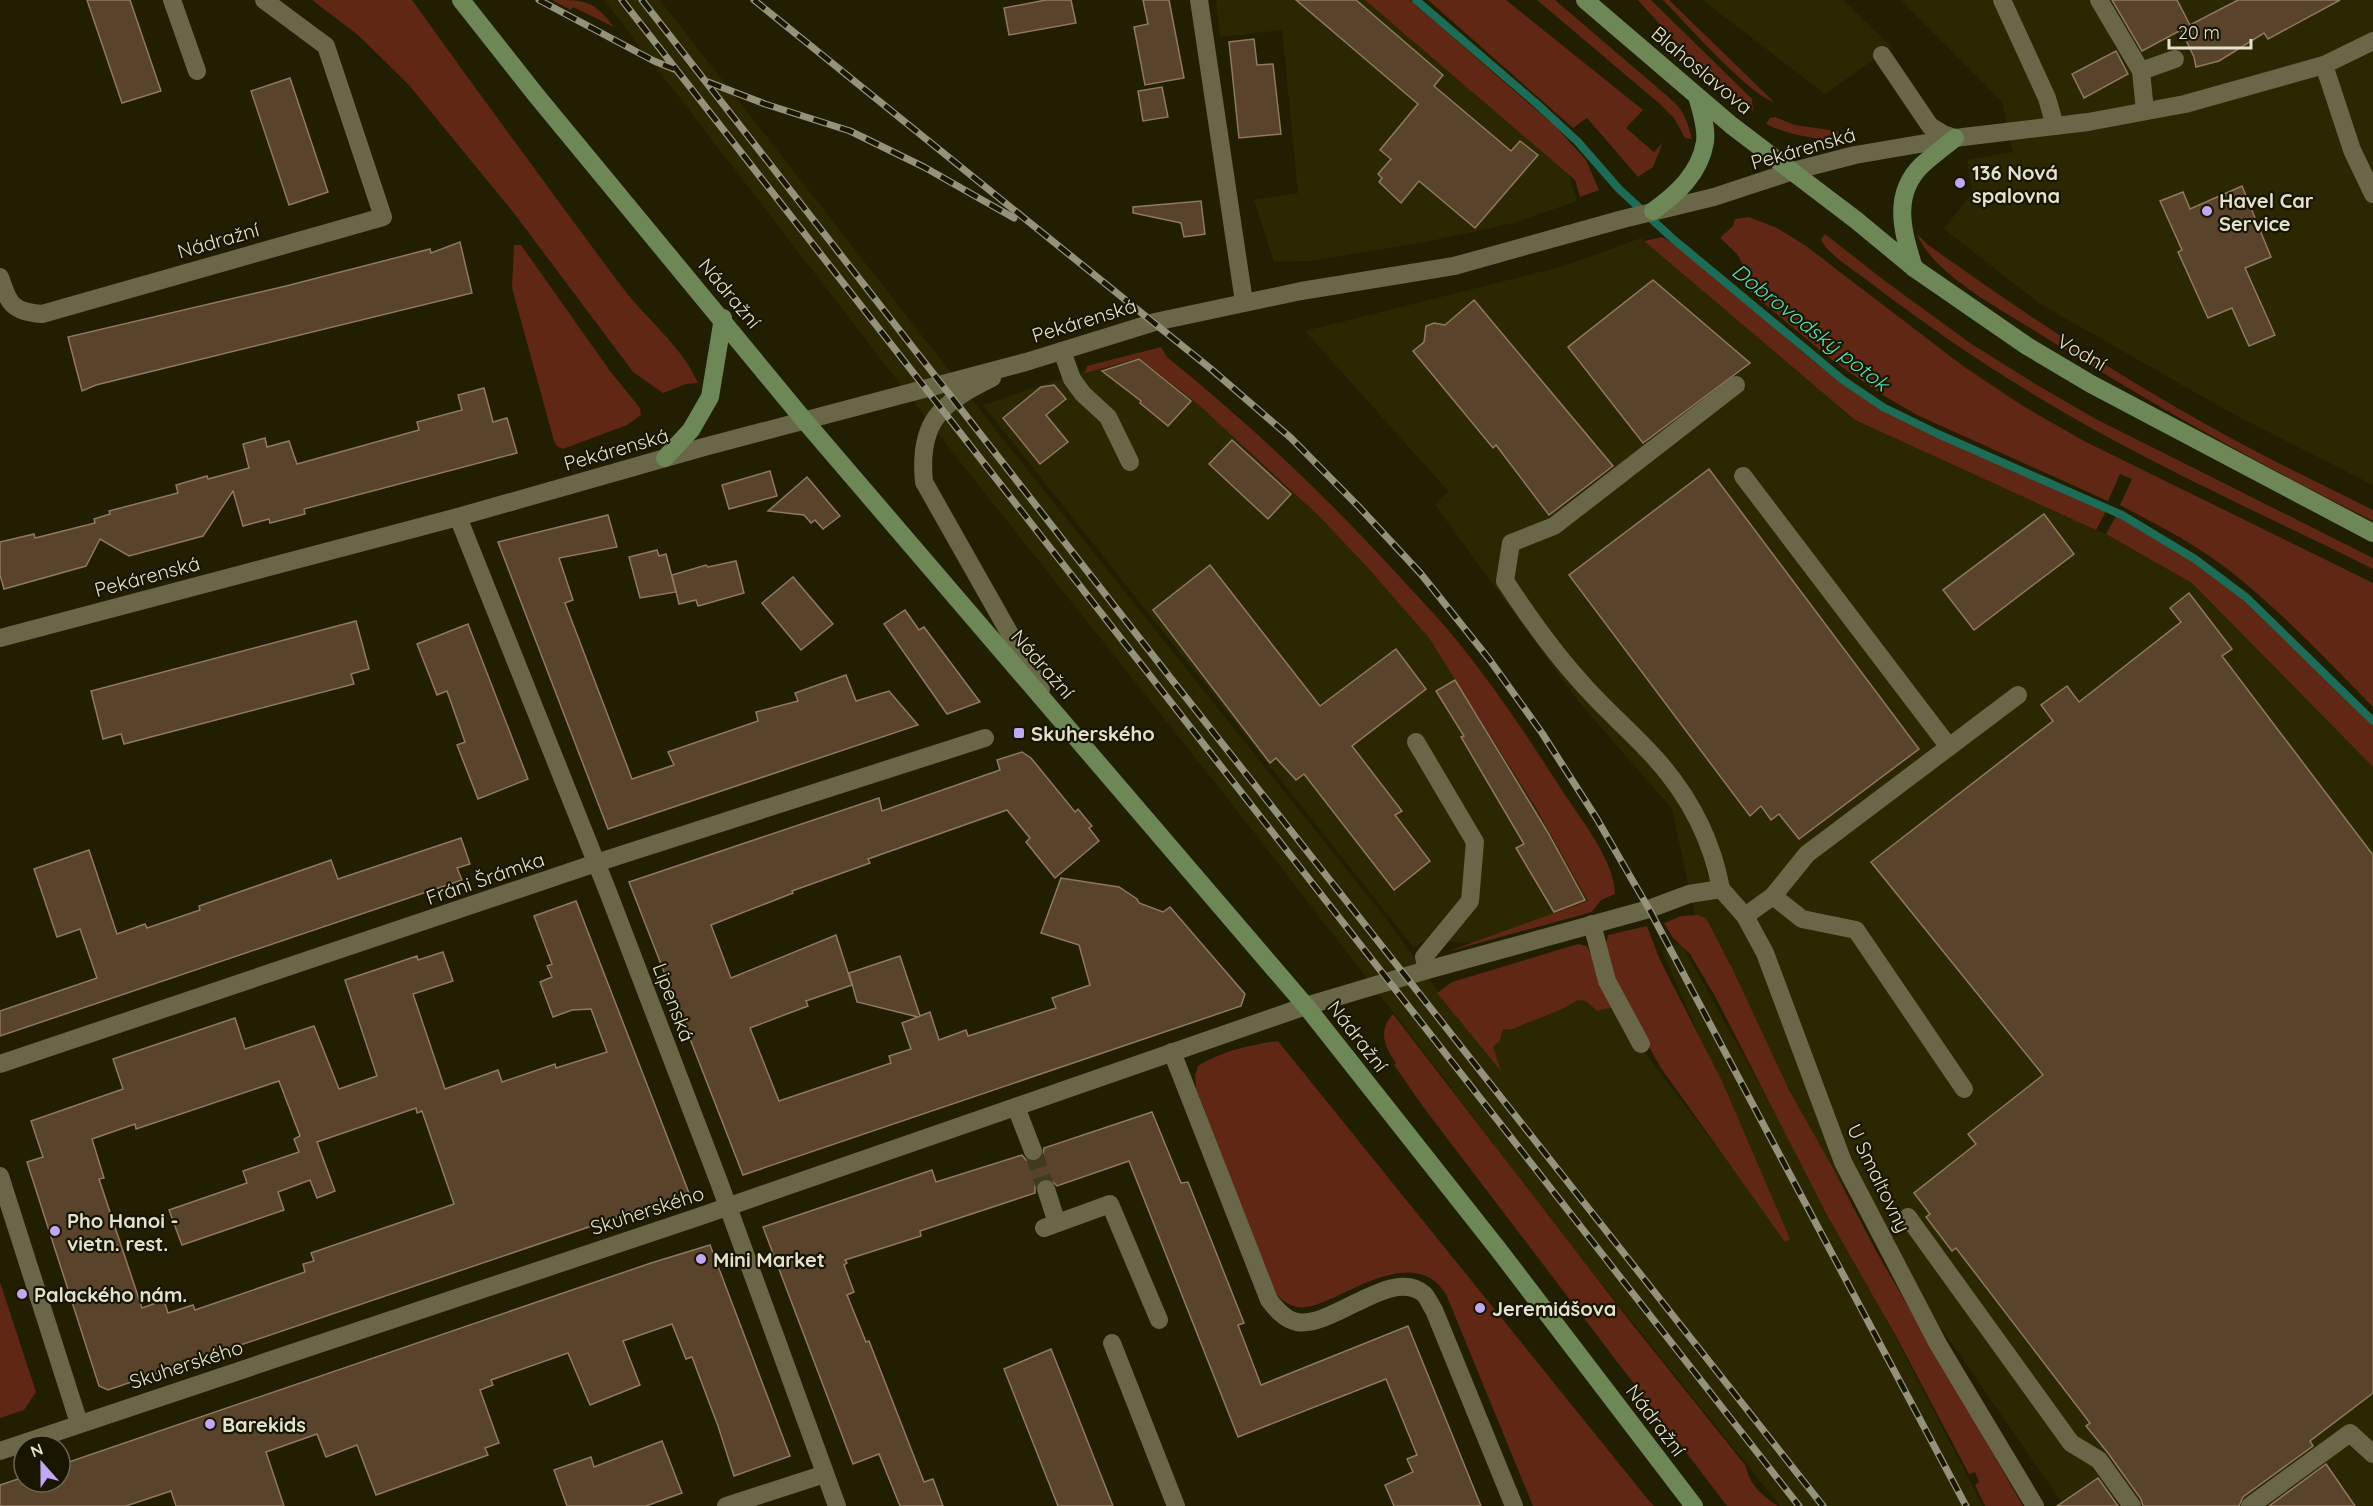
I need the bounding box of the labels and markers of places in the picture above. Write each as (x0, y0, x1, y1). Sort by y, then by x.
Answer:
place label: 136 Nová spalovna (1972, 160, 2060, 208)
marker: 136 Nová spalovna (1953, 176, 1967, 190)
place label: Havel Car Service (2219, 188, 2314, 236)
marker: Havel Car Service (2200, 204, 2214, 218)
place label: Skuherského (1031, 721, 1155, 746)
marker: Skuherského (1012, 726, 1026, 740)
place label: Pho Hanoi - vietn. rest. (67, 1208, 178, 1256)
marker: Pho Hanoi - vietn. rest. (48, 1224, 62, 1238)
place label: Mini Market (713, 1247, 825, 1272)
marker: Mini Market (694, 1252, 708, 1266)
place label: Palackého nám. (34, 1282, 187, 1307)
marker: Palackého nám. (15, 1287, 29, 1301)
place label: Jeremiášova (1492, 1296, 1616, 1321)
marker: Jeremiášova (1473, 1301, 1487, 1315)
place label: Barekids (222, 1412, 306, 1437)
marker: Barekids (203, 1417, 217, 1431)

